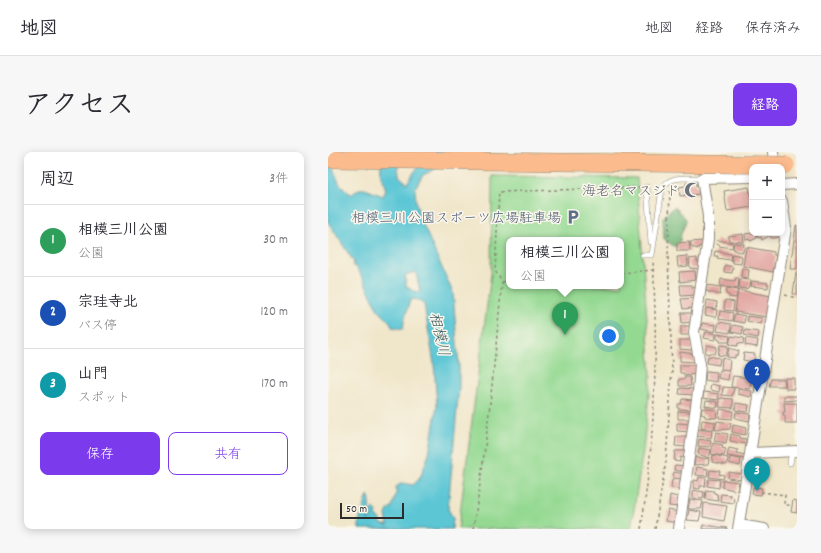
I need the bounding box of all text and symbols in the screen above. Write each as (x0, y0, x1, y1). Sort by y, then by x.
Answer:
text: 地図 (20, 17, 58, 44)
text: 地図 (645, 19, 673, 39)
text: 経路 (695, 19, 723, 39)
text: 保存済み (745, 19, 801, 39)
button: 経路 (733, 83, 797, 126)
text: アクセス (24, 88, 134, 128)
map controls (749, 164, 785, 236)
button: + (749, 164, 785, 200)
text: 周辺 (40, 169, 74, 193)
text: 3件 (269, 170, 288, 189)
mosque icon: 海老名マスジド (683, 181, 701, 199)
place label: 海老名マスジド (582, 182, 680, 202)
button: − (749, 200, 785, 236)
parking icon: 相模三川公園スポーツ広場駐車場 (564, 208, 582, 226)
place label: 相模三川公園スポーツ広場駐車場 (351, 209, 561, 229)
text: 相模三川公園 (78, 220, 168, 242)
text: 1 (52, 231, 54, 250)
text: 30 m (263, 231, 288, 250)
popup (506, 237, 624, 289)
text: 相模三川公園 (520, 243, 610, 265)
text: 公園 (78, 245, 104, 264)
text: 公園 (520, 268, 546, 287)
text: 宗珪寺北 (78, 292, 138, 314)
pin: 1 (552, 302, 578, 335)
text: 2 (50, 303, 56, 322)
text: 120 m (260, 303, 288, 322)
water label: 相模川 (422, 310, 454, 359)
text: バス停 (78, 317, 117, 336)
your location (599, 326, 619, 346)
pin: 2 (744, 359, 770, 392)
text: 山門 (78, 364, 108, 386)
text: 3 (50, 375, 56, 394)
text: 170 m (261, 375, 288, 394)
text: スポット (78, 389, 130, 408)
button: 保存 (40, 432, 160, 475)
button: 共有 (168, 432, 288, 475)
pin: 3 (744, 458, 770, 491)
scale bar (340, 501, 404, 520)
text: 50 m (346, 502, 367, 518)

